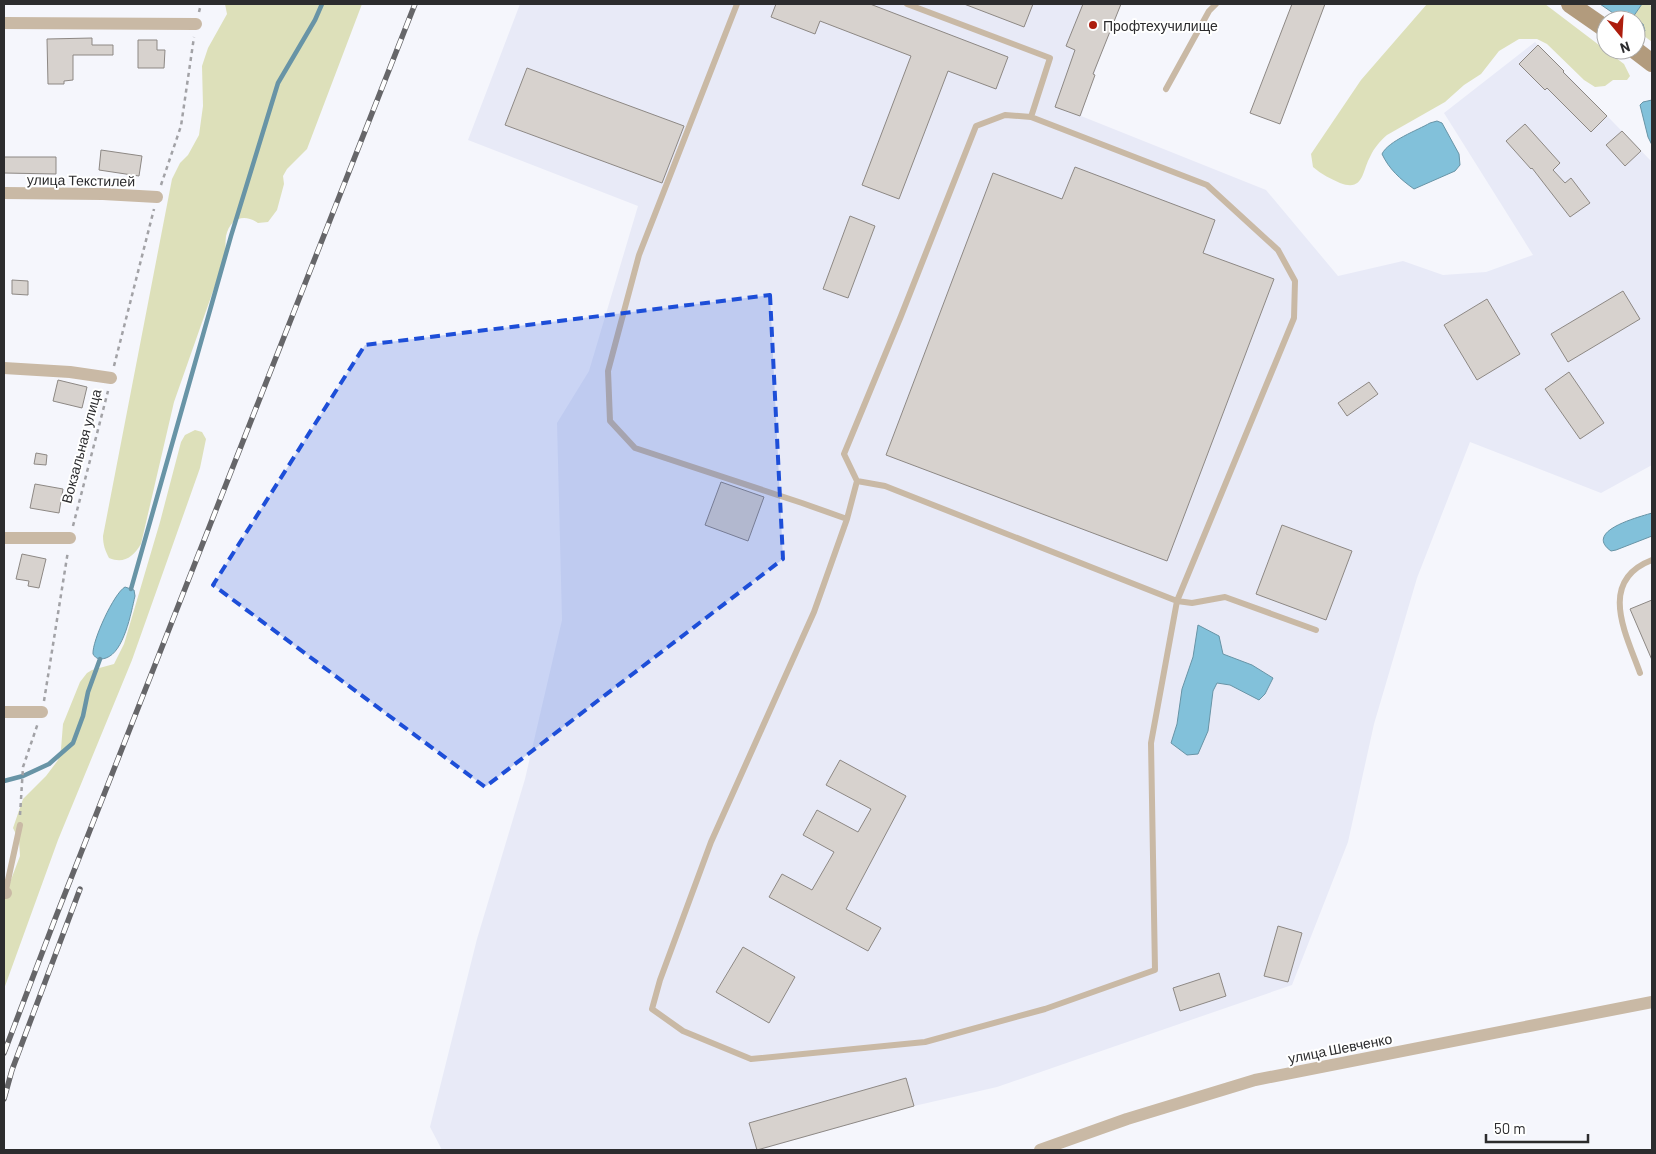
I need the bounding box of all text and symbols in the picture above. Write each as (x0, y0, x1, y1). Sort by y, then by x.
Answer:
north arrow (1596, 10, 1646, 60)
place label: Профтехучилище (1103, 17, 1218, 34)
marker: Профтехучилище (1087, 19, 1099, 31)
text: N (1618, 38, 1632, 57)
street label: улица Текстилей (27, 171, 135, 189)
street label: Вокзальная улица (58, 387, 104, 505)
street label: улица Шевченко (1287, 1030, 1394, 1066)
scale bar (1486, 1112, 1588, 1144)
text: 50 m (1494, 1119, 1526, 1137)

